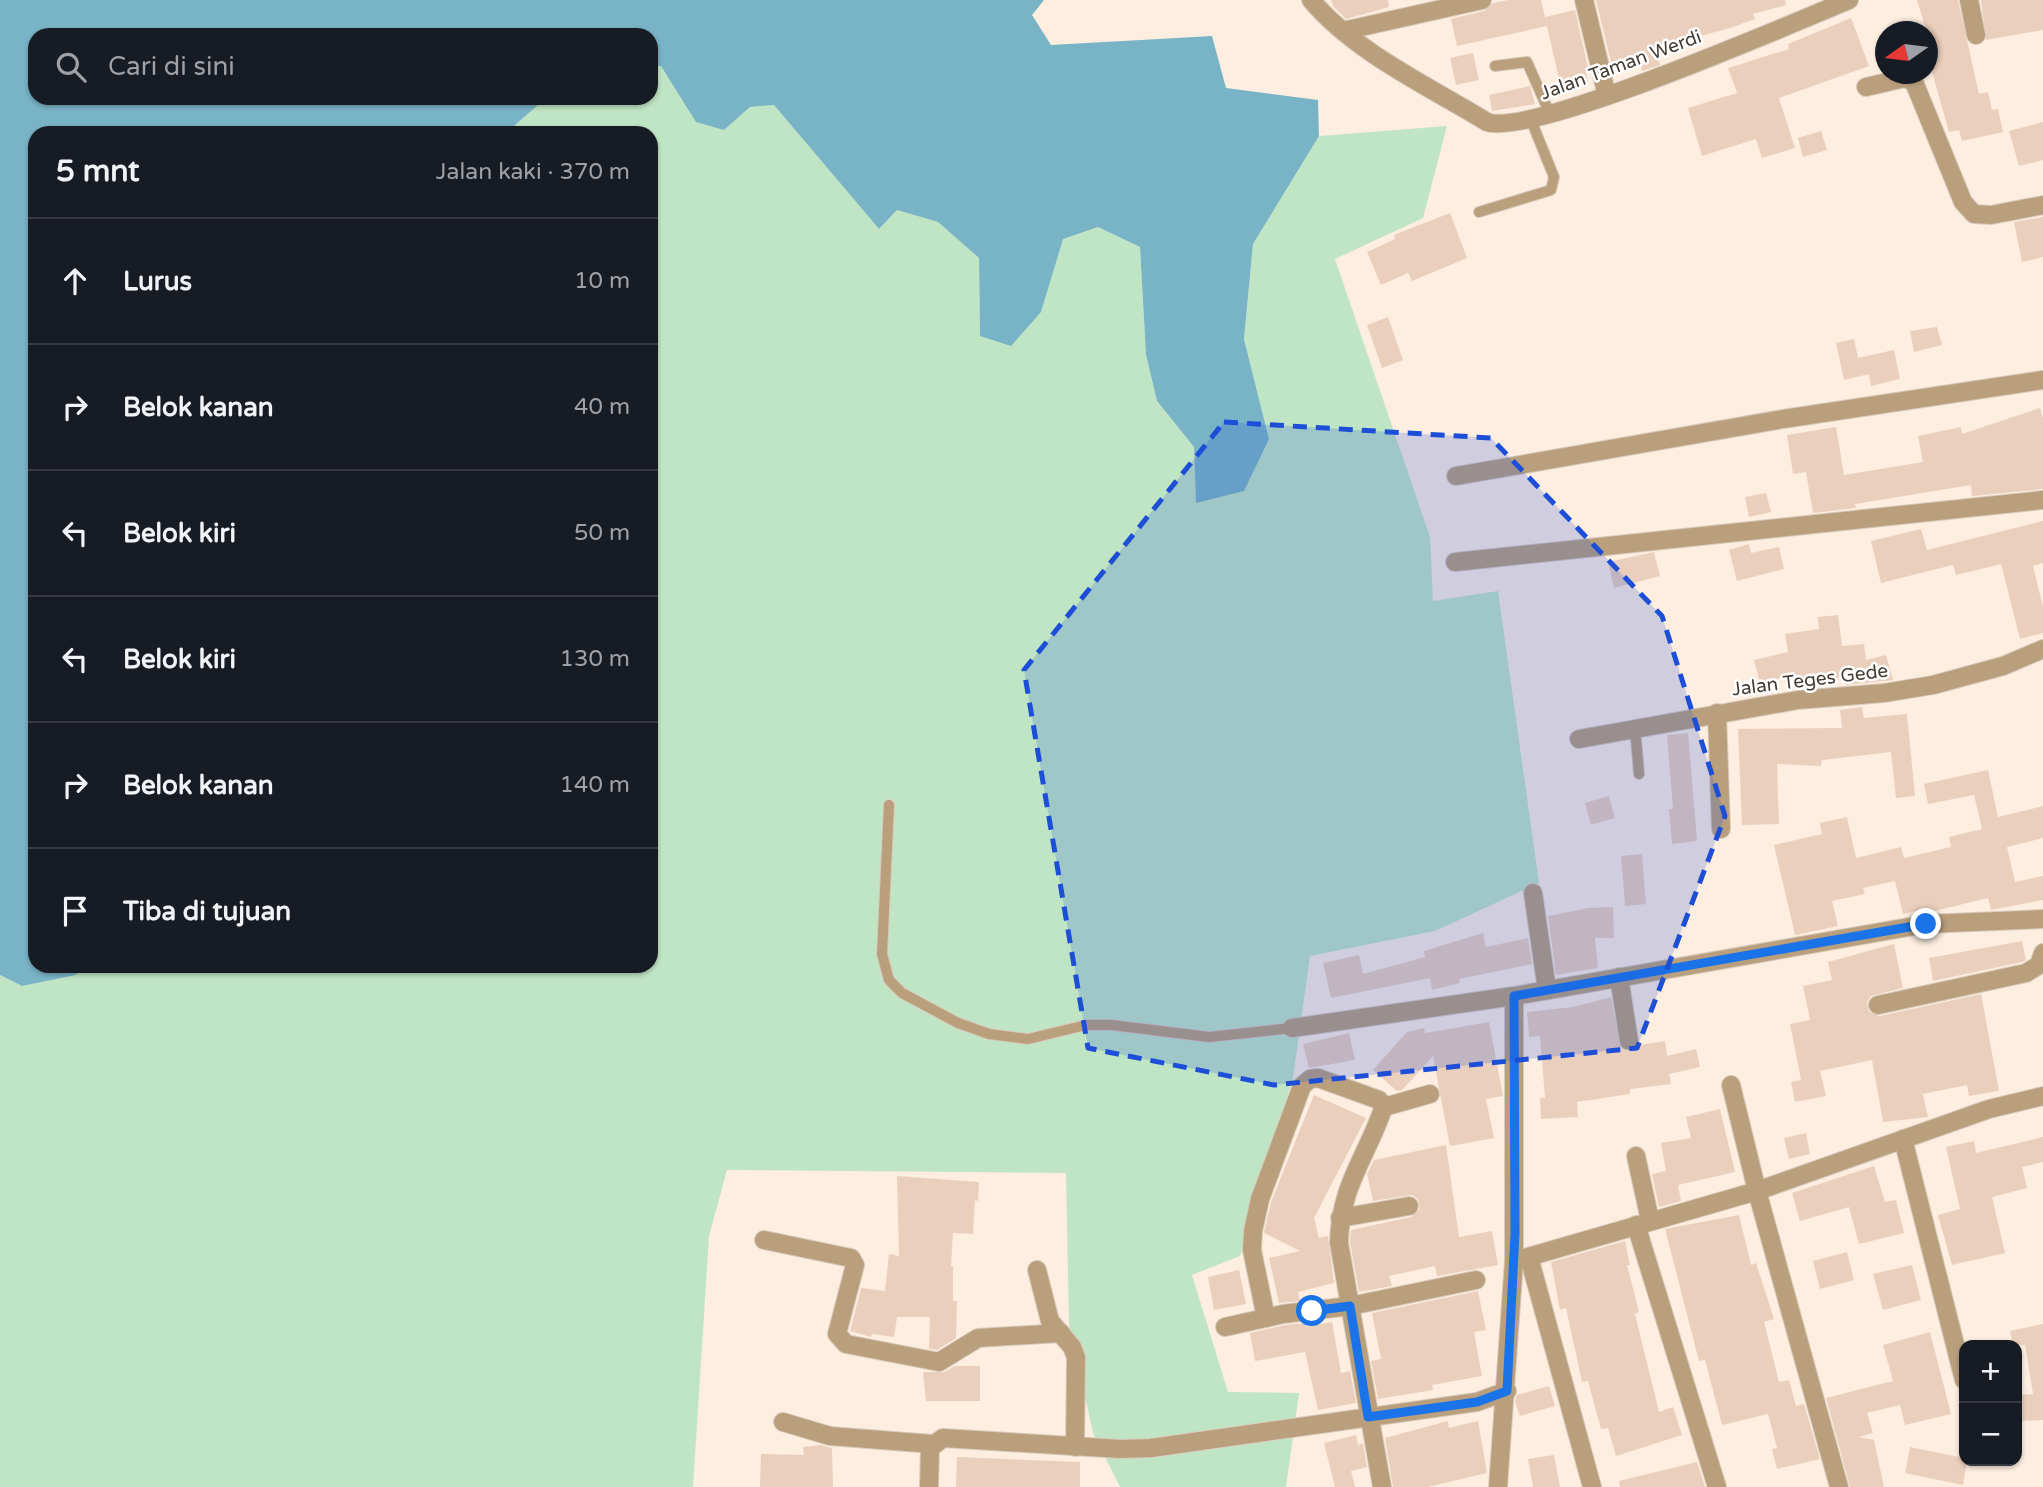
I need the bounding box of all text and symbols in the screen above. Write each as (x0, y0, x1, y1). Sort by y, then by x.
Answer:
north arrow (1875, 21, 1938, 84)
street label: Jalan Taman Werdi (1538, 26, 1704, 104)
search box (28, 28, 658, 105)
icon: search (52, 48, 90, 86)
text: Cari di sini (108, 51, 235, 82)
text: 5 mnt (56, 153, 140, 190)
text: Jalan kaki · 370 m (436, 158, 630, 186)
icon: ahead (56, 262, 94, 300)
text: Lurus (123, 266, 192, 297)
text: 10 m (574, 267, 630, 295)
icon: right (56, 388, 94, 426)
text: Belok kanan (123, 392, 274, 423)
text: 40 m (574, 393, 630, 421)
icon: left (56, 514, 94, 552)
text: Belok kiri (123, 518, 236, 549)
text: 50 m (574, 519, 630, 547)
icon: left (56, 640, 94, 678)
text: Belok kiri (123, 644, 236, 675)
text: 130 m (560, 645, 630, 673)
street label: Jalan Teges Gede (1731, 660, 1889, 700)
icon: right (56, 766, 94, 804)
text: Belok kanan (123, 770, 274, 801)
text: 140 m (560, 771, 630, 799)
icon: arrive (56, 892, 94, 930)
text: Tiba di tujuan (123, 896, 291, 927)
route end (1910, 908, 1941, 939)
route start (1296, 1295, 1327, 1326)
map controls (1959, 1340, 2022, 1466)
button: + (1959, 1340, 2022, 1403)
button: − (1959, 1403, 2022, 1466)

